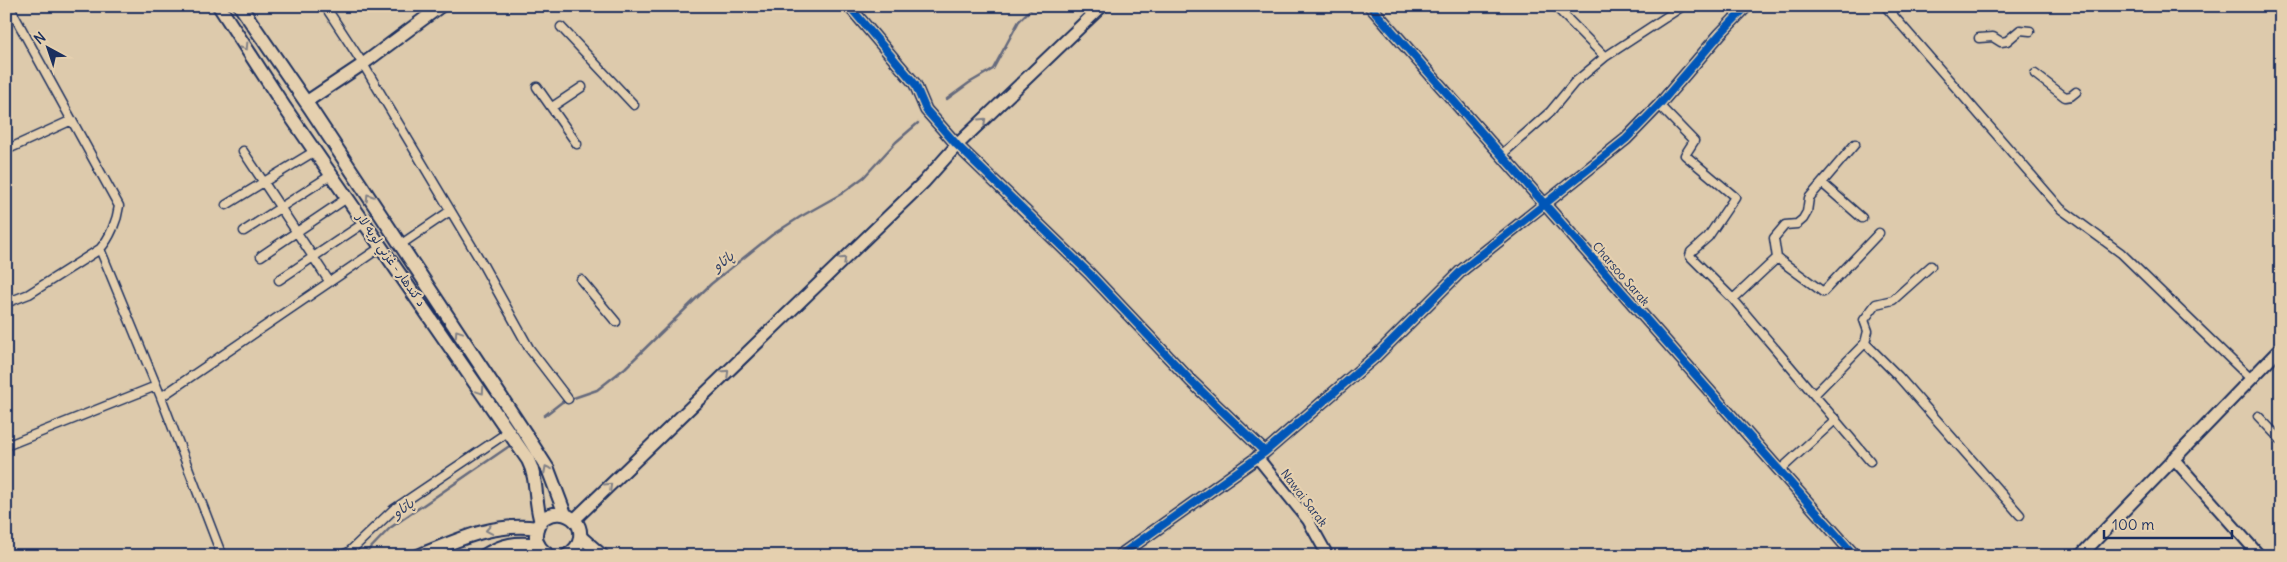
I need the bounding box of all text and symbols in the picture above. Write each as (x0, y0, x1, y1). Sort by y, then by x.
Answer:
north arrow (22, 22, 72, 72)
text: N (30, 28, 49, 48)
one-way arrow (239, 41, 248, 51)
one-way arrow (977, 118, 986, 127)
one-way arrow (365, 194, 375, 203)
street label: د کندهار - غزني لويه لار (350, 209, 429, 312)
street label: Charsoo Sarak (1590, 239, 1653, 309)
water label: پاتاو (707, 246, 739, 277)
one-way arrow (837, 257, 846, 266)
one-way arrow (455, 329, 464, 339)
one-way arrow (721, 370, 730, 379)
one-way arrow (475, 385, 484, 395)
one-way arrow (543, 465, 553, 474)
street label: Nawai Sarak (1278, 466, 1331, 529)
one-way arrow (604, 483, 613, 492)
water label: پاتاو (387, 494, 419, 524)
scale bar (2104, 507, 2232, 539)
text: 100 m (2112, 515, 2154, 534)
one-way arrow (485, 524, 493, 534)

